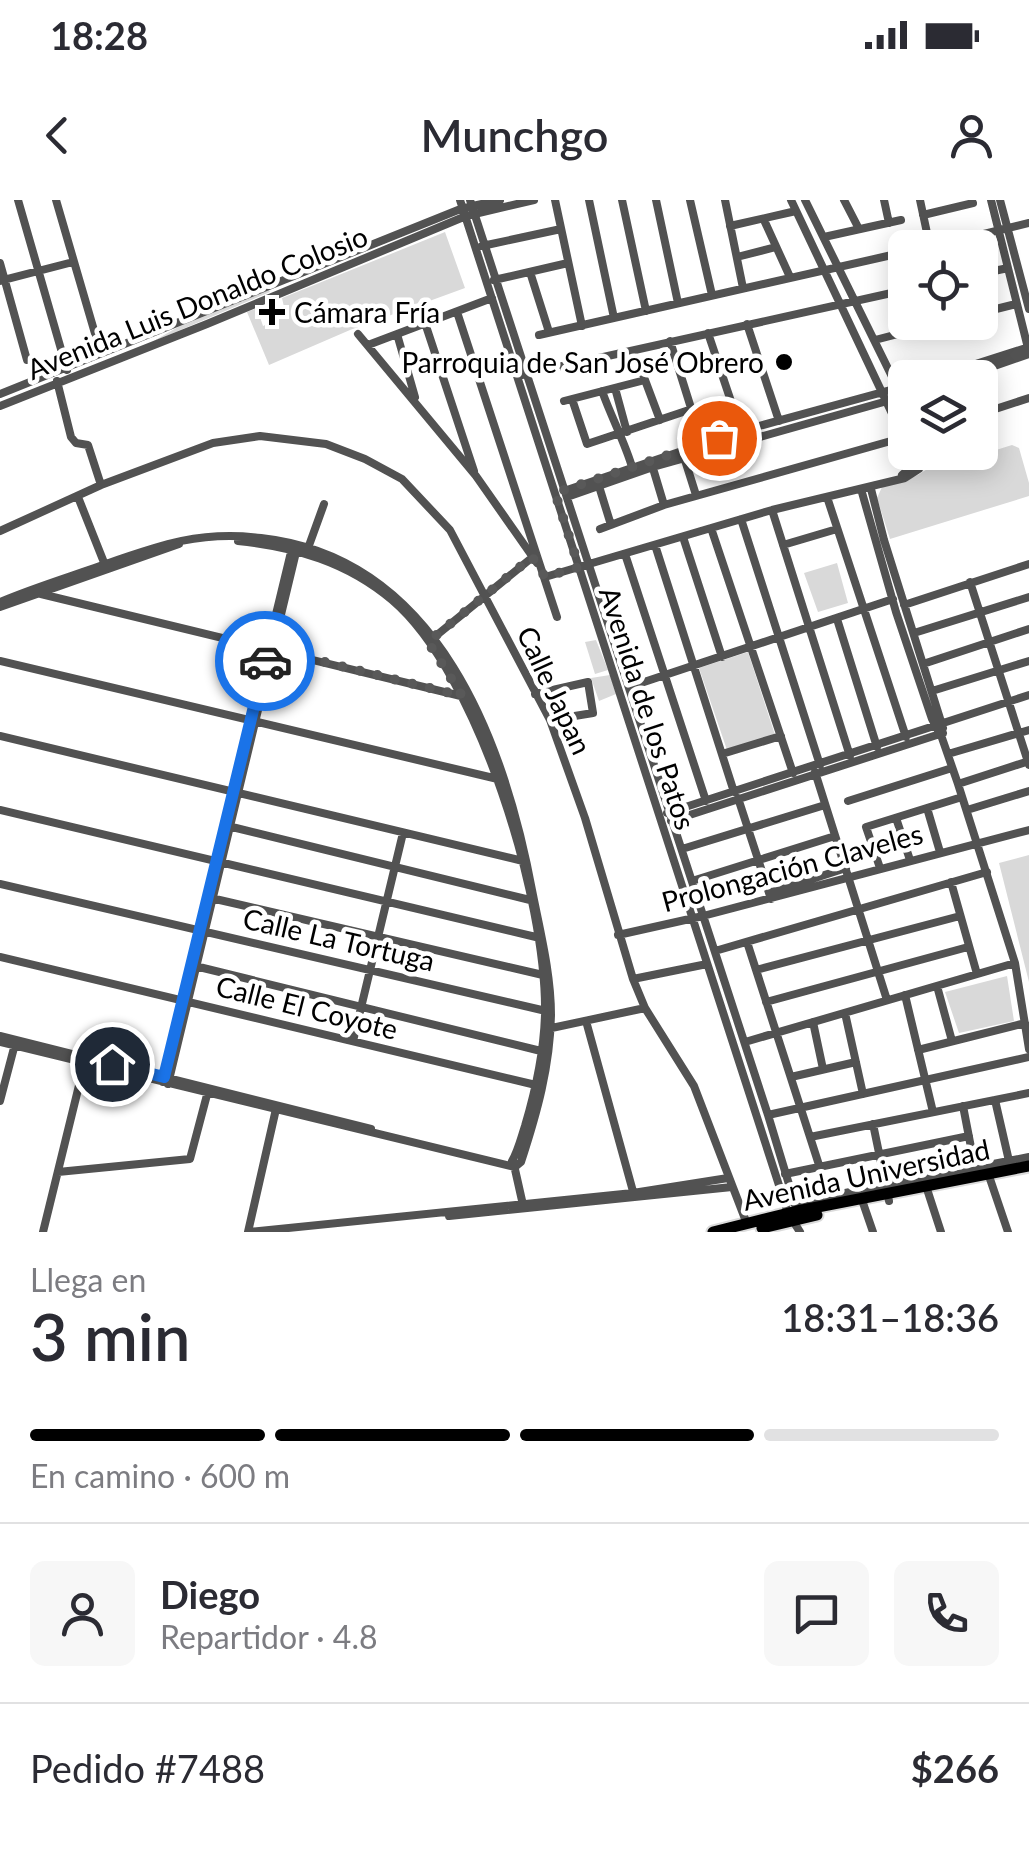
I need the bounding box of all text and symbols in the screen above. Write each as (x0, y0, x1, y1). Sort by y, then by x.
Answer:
text: 18:28 (50, 12, 148, 58)
icon: back (30, 108, 85, 163)
text: Munchgo (421, 108, 609, 162)
icon: person (944, 108, 999, 163)
street label: Avenida Luis Donaldo Colosio (22, 218, 372, 386)
map controls (888, 230, 998, 470)
button: locate (888, 230, 998, 340)
place label: Cámara Fría (294, 295, 440, 329)
marker: Cámara Fría (259, 299, 285, 325)
place label: Parroquia de San José Obrero (401, 345, 764, 379)
marker: Parroquia de San José Obrero (773, 351, 795, 373)
button: layers (888, 360, 998, 470)
pin (677, 396, 762, 481)
icon: bag (692, 411, 747, 466)
street label: Avenida de los Patos (593, 582, 703, 834)
courier (215, 611, 315, 711)
street label: Calle Japan (511, 621, 599, 759)
icon: car (238, 634, 293, 689)
street label: Prolongación Claveles (658, 816, 926, 918)
street label: Calle La Tortuga (240, 900, 438, 978)
street label: Calle El Coyote (213, 968, 401, 1046)
pin (70, 1022, 155, 1107)
icon: home (85, 1037, 140, 1092)
street label: Avenida Universidad (740, 1131, 992, 1217)
text: Llega en (30, 1260, 146, 1299)
text: 18:31–18:36 (781, 1294, 999, 1340)
text: 3 min (30, 1297, 190, 1375)
text: En camino · 600 m (30, 1456, 290, 1495)
button: person (30, 1561, 135, 1666)
button: chat (764, 1561, 869, 1666)
button: phone (894, 1561, 999, 1666)
text: Diego (160, 1571, 260, 1617)
text: Repartidor · 4.8 (160, 1617, 378, 1656)
text: Pedido #7488 (30, 1745, 265, 1791)
text: $266 (911, 1745, 999, 1791)

